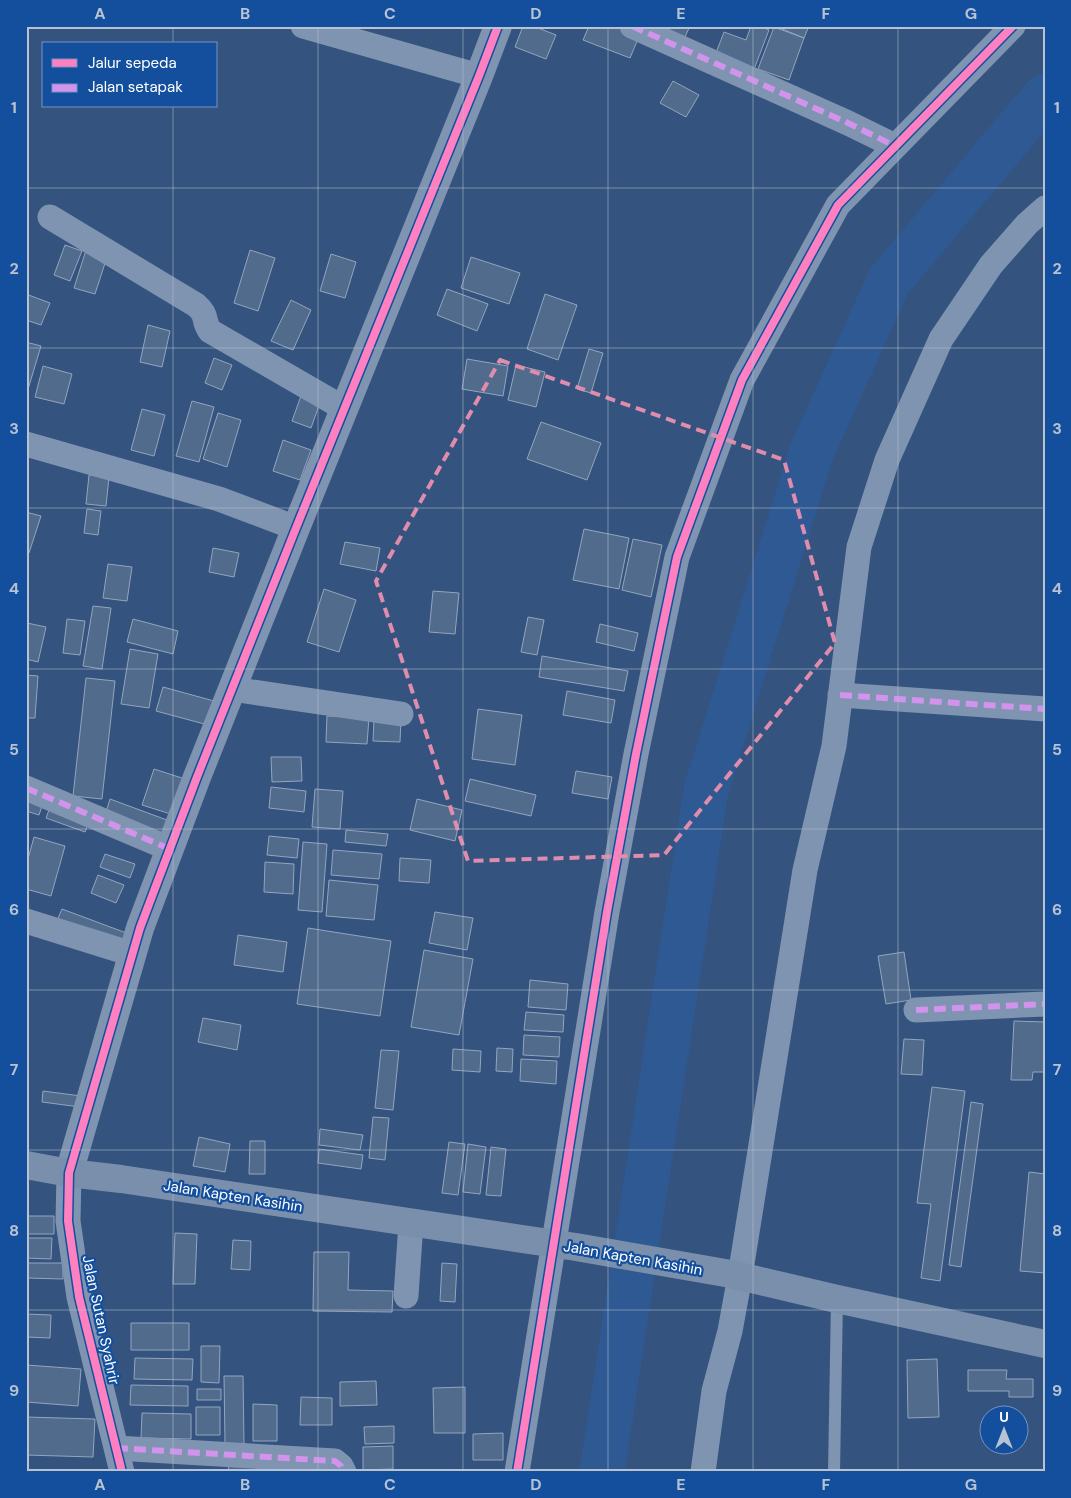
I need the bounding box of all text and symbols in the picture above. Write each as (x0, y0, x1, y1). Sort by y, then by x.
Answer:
text: A (94, 3, 106, 24)
text: B (240, 3, 250, 24)
text: C (384, 3, 396, 24)
text: D (530, 3, 542, 24)
text: E (676, 3, 686, 24)
text: F (822, 3, 831, 24)
text: G (965, 3, 977, 24)
legend (42, 42, 218, 108)
text: Jalur sepeda (88, 53, 177, 73)
text: Jalan setapak (88, 77, 183, 97)
text: 1 (11, 97, 17, 118)
text: 1 (1054, 97, 1060, 118)
text: 2 (9, 258, 19, 279)
text: 2 (1052, 258, 1062, 279)
text: 3 (9, 418, 19, 439)
text: 3 (1052, 418, 1062, 439)
text: 4 (9, 578, 19, 599)
text: 4 (1052, 578, 1062, 599)
text: 5 (9, 739, 19, 760)
text: 5 (1052, 739, 1062, 760)
text: 6 (9, 899, 19, 920)
text: 6 (1052, 899, 1062, 920)
text: 7 (10, 1059, 19, 1080)
text: 7 (1053, 1059, 1062, 1080)
street label: Jalan Kapten Kasihin (162, 1175, 304, 1217)
text: 8 (9, 1220, 19, 1241)
text: 8 (1052, 1220, 1062, 1241)
street label: Jalan Kapten Kasihin (562, 1236, 704, 1280)
street label: Jalan Sutan Syahrir (78, 1253, 125, 1387)
text: 9 (9, 1380, 19, 1401)
text: 9 (1052, 1380, 1062, 1401)
north arrow (978, 1406, 1028, 1456)
text: U (999, 1408, 1009, 1426)
text: A (94, 1474, 106, 1495)
text: B (240, 1474, 250, 1495)
text: C (384, 1474, 396, 1495)
text: D (530, 1474, 542, 1495)
text: E (676, 1474, 686, 1495)
text: F (822, 1474, 831, 1495)
text: G (965, 1474, 977, 1495)

